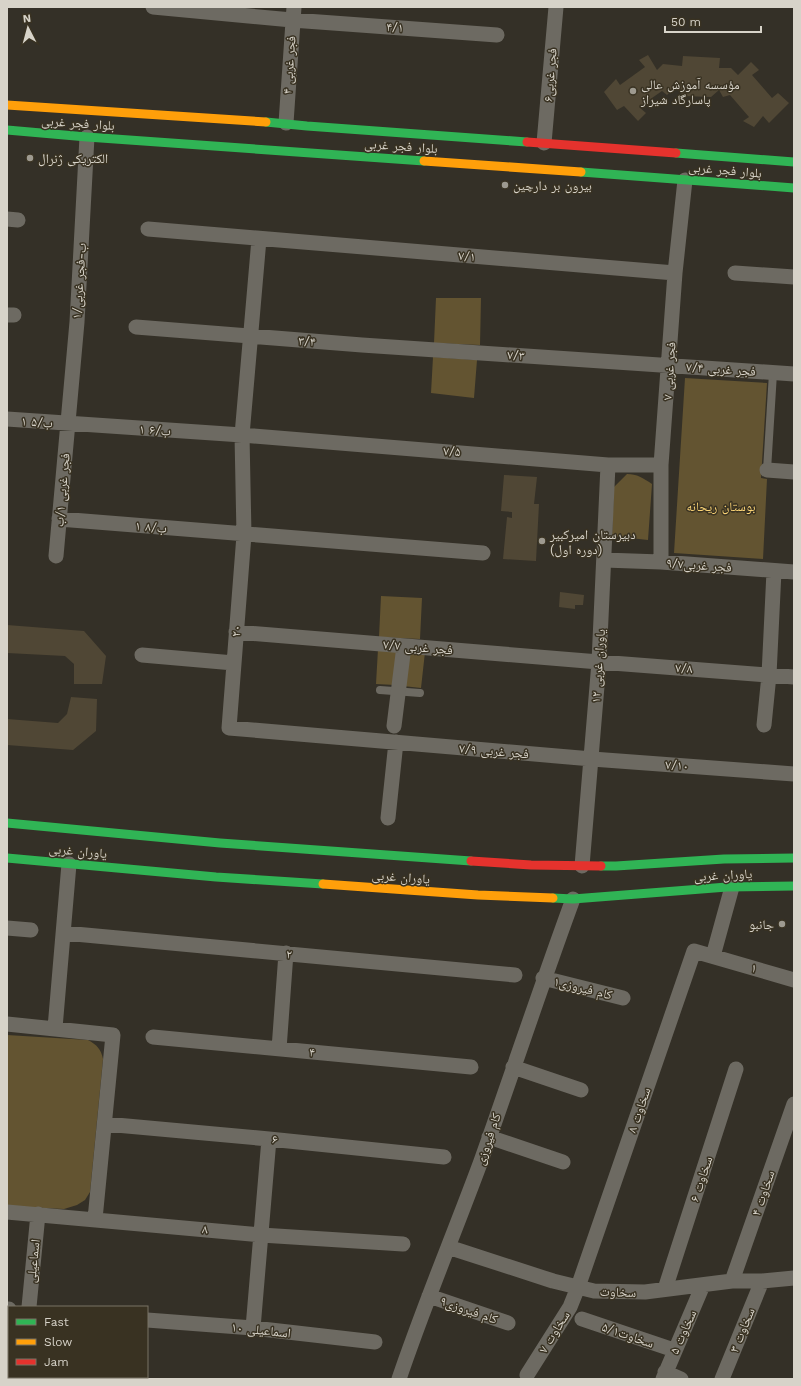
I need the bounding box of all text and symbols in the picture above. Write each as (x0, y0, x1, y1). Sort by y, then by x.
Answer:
north arrow (8, 8, 48, 48)
scale bar (665, 8, 761, 34)
text: N (22, 12, 32, 25)
text: 50 m (671, 15, 701, 29)
street label: ۴/۱ (386, 19, 404, 35)
street label: ۴ فجر غربی (279, 35, 300, 95)
street label: فجر غربی۶ (540, 47, 561, 103)
place label: مؤسسه آموزش عالی پاسارگاد شیراز (640, 77, 740, 108)
marker: مؤسسه آموزش عالی پاسارگاد شیراز (628, 86, 638, 96)
street label: بلوار فجر غربی (41, 113, 115, 134)
street label: بلوار فجر غربی (364, 136, 438, 157)
place label: الکتریکی ژنرال (38, 151, 108, 167)
marker: الکتریکی ژنرال (25, 153, 35, 163)
street label: بلوار فجر غربی (688, 159, 762, 182)
place label: بیرون بر دارچین (513, 178, 592, 194)
marker: بیرون بر دارچین (500, 180, 510, 190)
street label: ۱/ب-فجر غربی (69, 242, 90, 320)
street label: ۷/۱ (458, 248, 476, 264)
street label: ۳/۴ (298, 333, 316, 349)
street label: ۷ فجر غربی (659, 341, 680, 401)
street label: ۷/۳ (507, 347, 525, 363)
street label: ۷/۴ فجر غربی (686, 359, 756, 380)
street label: ۱ ب/۵ (21, 413, 53, 431)
street label: ۱ ب/۶ (139, 421, 171, 439)
street label: ۷/۵ (443, 443, 461, 459)
street label: فجر غربی ۱/ب (51, 452, 74, 528)
park label: بوستان ریحانه (686, 499, 756, 515)
street label: ۱ ب/۸ (134, 518, 168, 536)
place label: دبیرستان امیرکبیر (دوره اول) (549, 527, 636, 558)
marker: دبیرستان امیرکبیر (دوره اول) (537, 536, 547, 546)
street label: فجر غربی۹/۷ (666, 555, 732, 576)
street label: ۲۰ (228, 625, 244, 637)
street label: ۱۲ یاوران غربی (588, 628, 609, 704)
street label: ۷/۷ فجر غربی (382, 636, 453, 659)
street label: ۷/۸ (675, 660, 693, 676)
street label: ۷/۹ فجر غربی (458, 740, 529, 763)
street label: ۷/۱۰ (665, 757, 689, 773)
street label: یاوران غربی (48, 841, 108, 862)
street label: یاوران غربی (693, 866, 753, 885)
street label: یاوران غربی (371, 867, 431, 888)
place label: جانبو (749, 917, 774, 933)
marker: جانبو (777, 919, 787, 929)
street label: ۲ (285, 946, 293, 962)
street label: ۱ (749, 960, 759, 976)
street label: کام فیروزی۱ (552, 973, 614, 1004)
street label: ۴ (308, 1044, 316, 1060)
street label: سخاوت ۸ (624, 1085, 655, 1135)
street label: کام فیروزی (472, 1110, 505, 1167)
street label: ۶ (271, 1131, 279, 1147)
street label: سخاوت ۶ (687, 1154, 716, 1204)
street label: سخاوت ۴ (748, 1168, 779, 1218)
street label: ۸ (201, 1221, 209, 1237)
street label: اسماعیلی (23, 1238, 44, 1284)
street label: سخاوت (599, 1284, 637, 1301)
street label: کام فیروزی۹ (438, 1293, 500, 1328)
street label: سخاوت ۳ (726, 1305, 759, 1355)
legend (8, 1306, 148, 1378)
street label: سخاوت ۷ (535, 1308, 574, 1356)
street label: سخاوت ۵ (667, 1308, 700, 1357)
text: Fast (44, 1315, 69, 1329)
street label: اسماعیلی ۱۰ (230, 1319, 292, 1342)
street label: سخاوت۵/۱ (600, 1319, 656, 1352)
text: Slow (44, 1335, 72, 1349)
text: Jam (44, 1355, 69, 1369)

